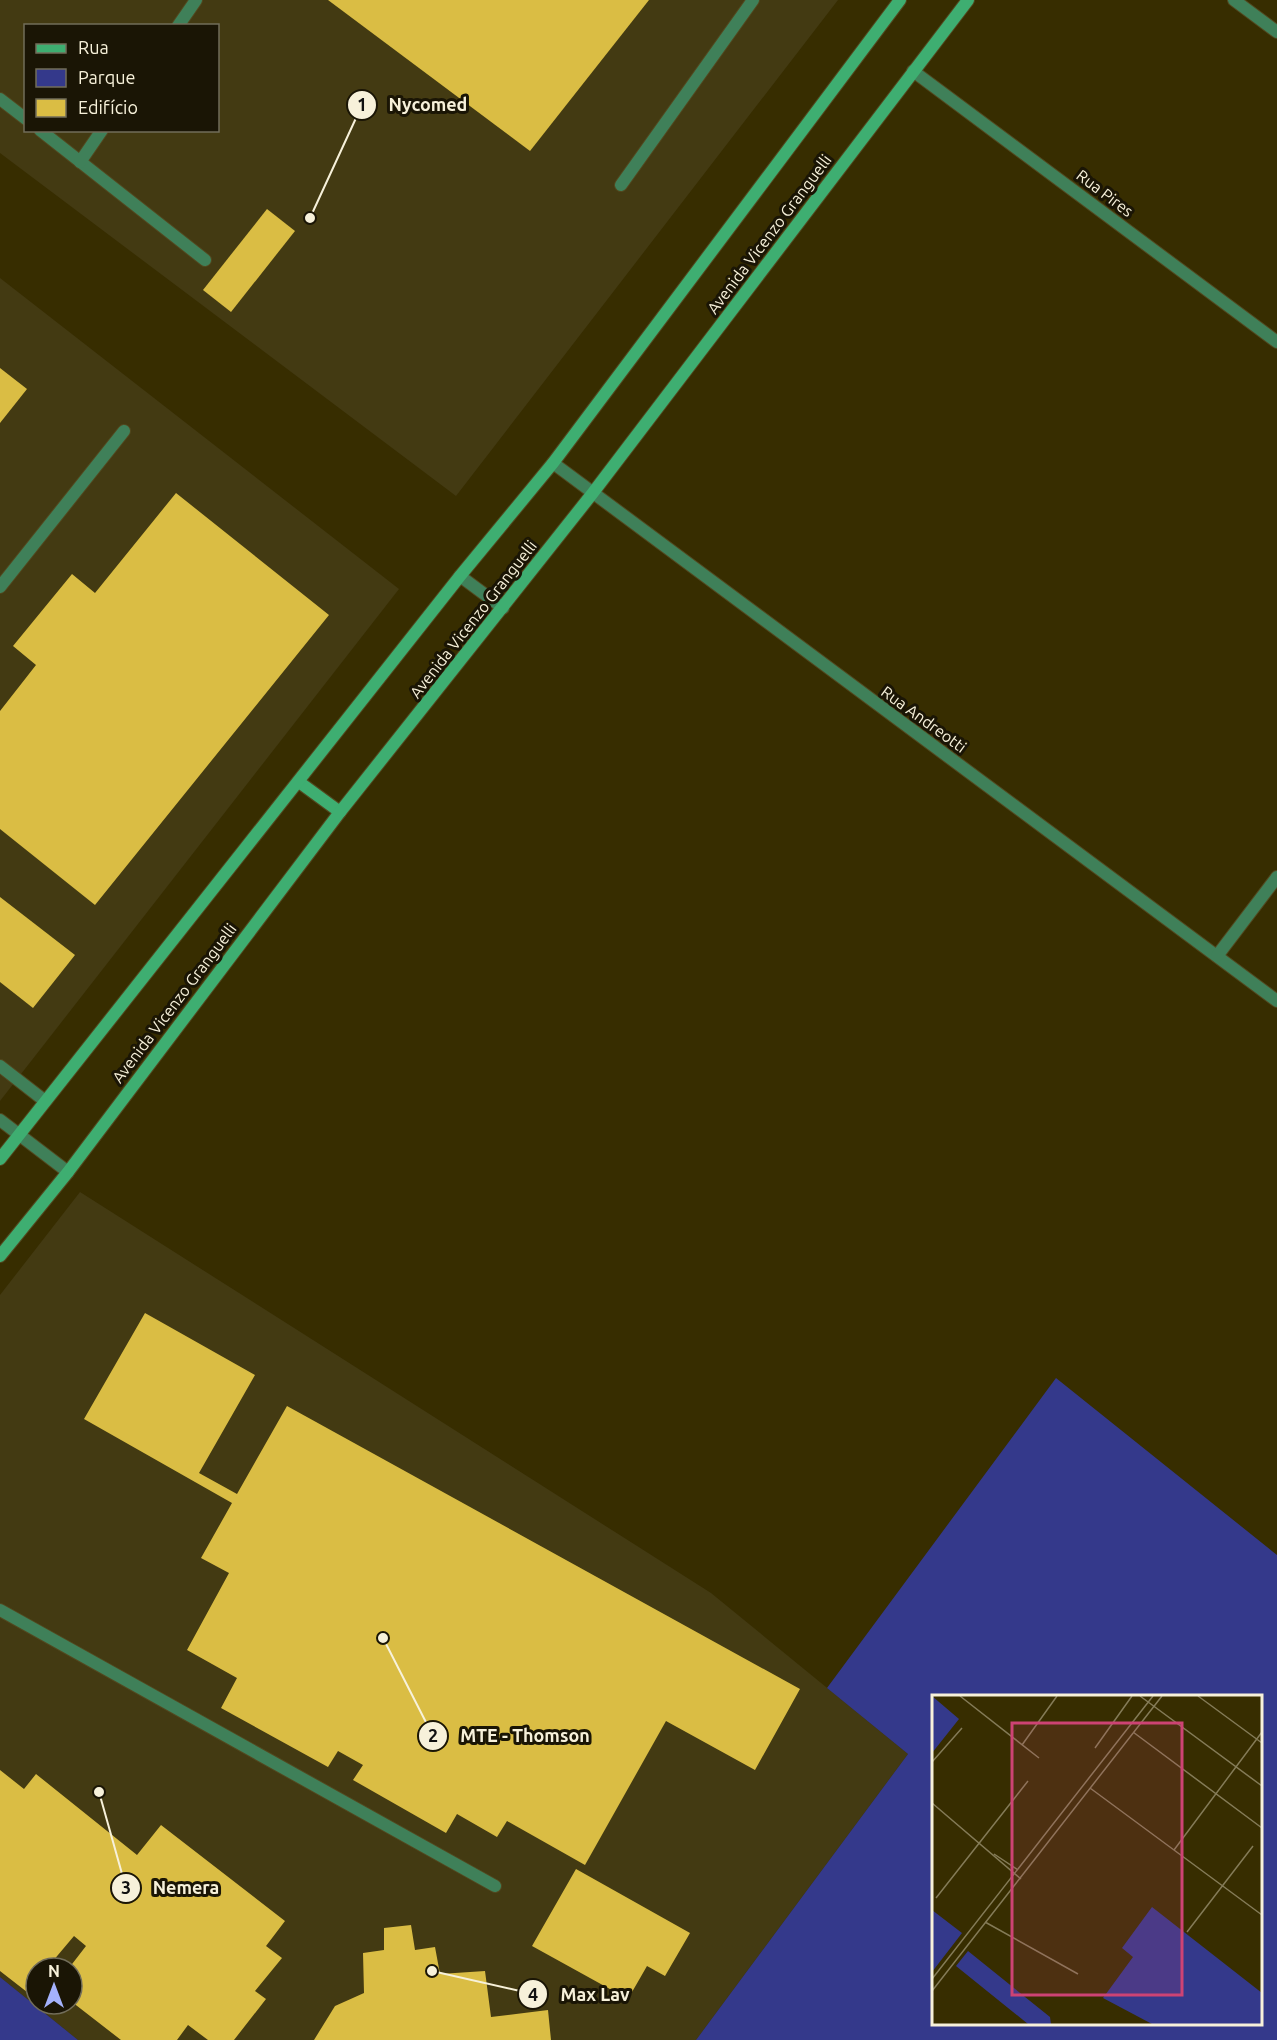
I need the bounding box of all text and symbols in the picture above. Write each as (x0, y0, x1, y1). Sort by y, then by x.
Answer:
legend (24, 24, 219, 132)
text: Rua (78, 37, 109, 57)
text: Parque (78, 67, 135, 87)
callout: Nycomed (347, 87, 480, 123)
text: 1 (357, 94, 367, 114)
text: Nycomed (389, 94, 467, 114)
text: Edifício (78, 97, 138, 117)
street label: Avenida Vicenzo Granguelli (703, 151, 835, 317)
street label: Rua Pires (1073, 166, 1137, 220)
street label: Avenida Vicenzo Granguelli (406, 537, 540, 701)
street label: Rua Andreotti (878, 682, 970, 756)
street label: Avenida Vicenzo Granguelli (108, 920, 240, 1086)
inset map (932, 1695, 1262, 2025)
callout: MTE - Thomson (418, 1718, 602, 1754)
text: 2 (428, 1725, 438, 1745)
text: MTE - Thomson (460, 1725, 590, 1745)
callout: Nemera (111, 1870, 231, 1906)
text: 3 (121, 1877, 131, 1897)
text: Nemera (153, 1877, 219, 1897)
north arrow (24, 1956, 84, 2016)
text: N (48, 1962, 60, 1980)
callout: Max Lav (518, 1976, 641, 2012)
text: 4 (528, 1984, 538, 2004)
text: Max Lav (560, 1984, 630, 2004)

